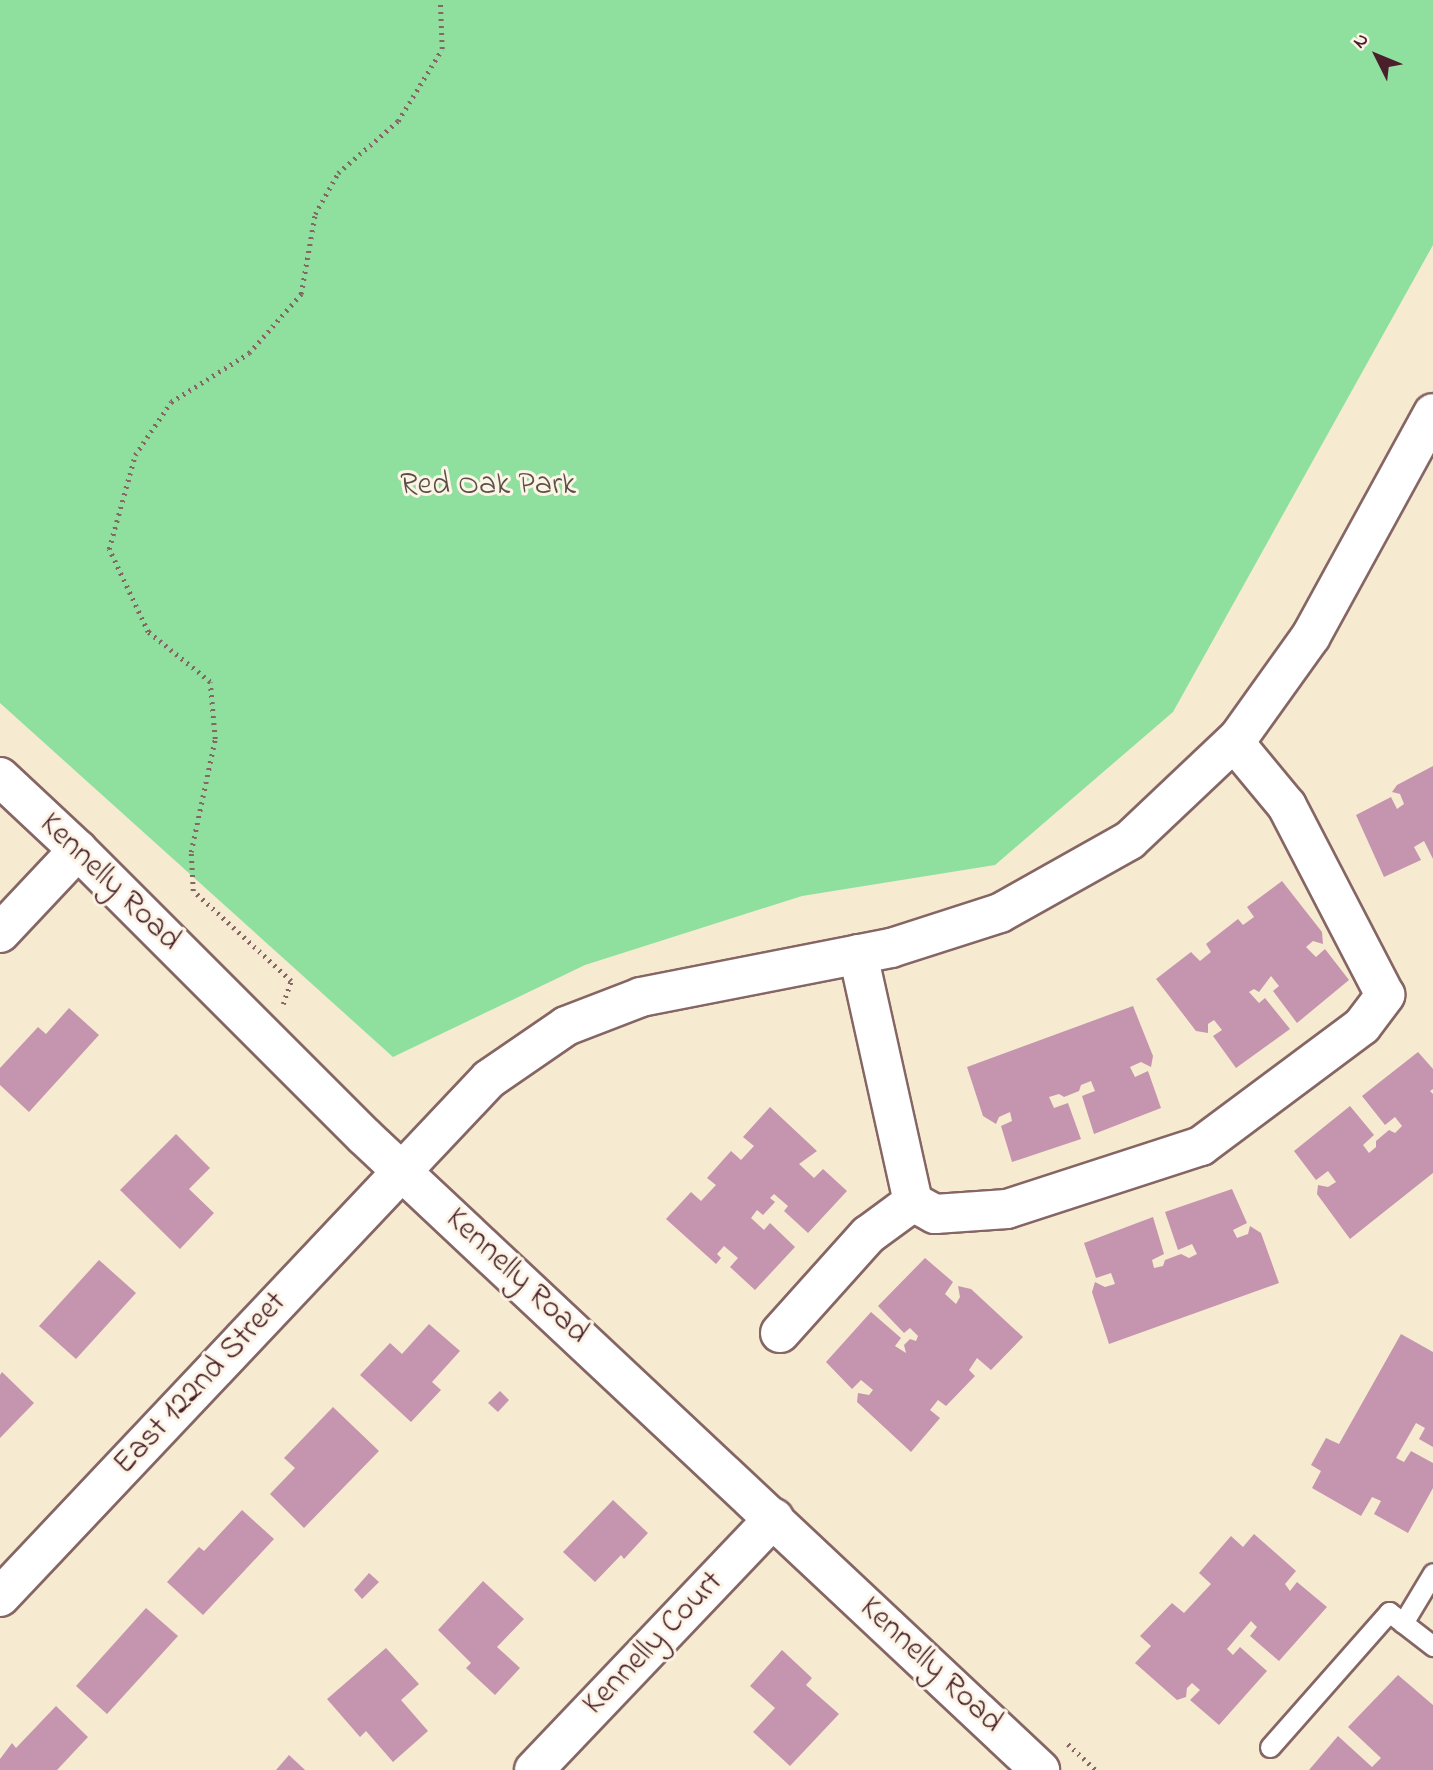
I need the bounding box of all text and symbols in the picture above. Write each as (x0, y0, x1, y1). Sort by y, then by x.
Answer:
north arrow (1342, 21, 1412, 91)
text: N (1347, 27, 1376, 55)
park label: Red Oak Park (400, 467, 576, 505)
street label: Kennelly Road (30, 806, 188, 960)
street label: Kennelly Road (436, 1201, 596, 1353)
street label: East 122nd Street (106, 1285, 296, 1483)
street label: Kennelly Court (576, 1564, 732, 1724)
street label: Kennelly Road (850, 1590, 1010, 1742)

